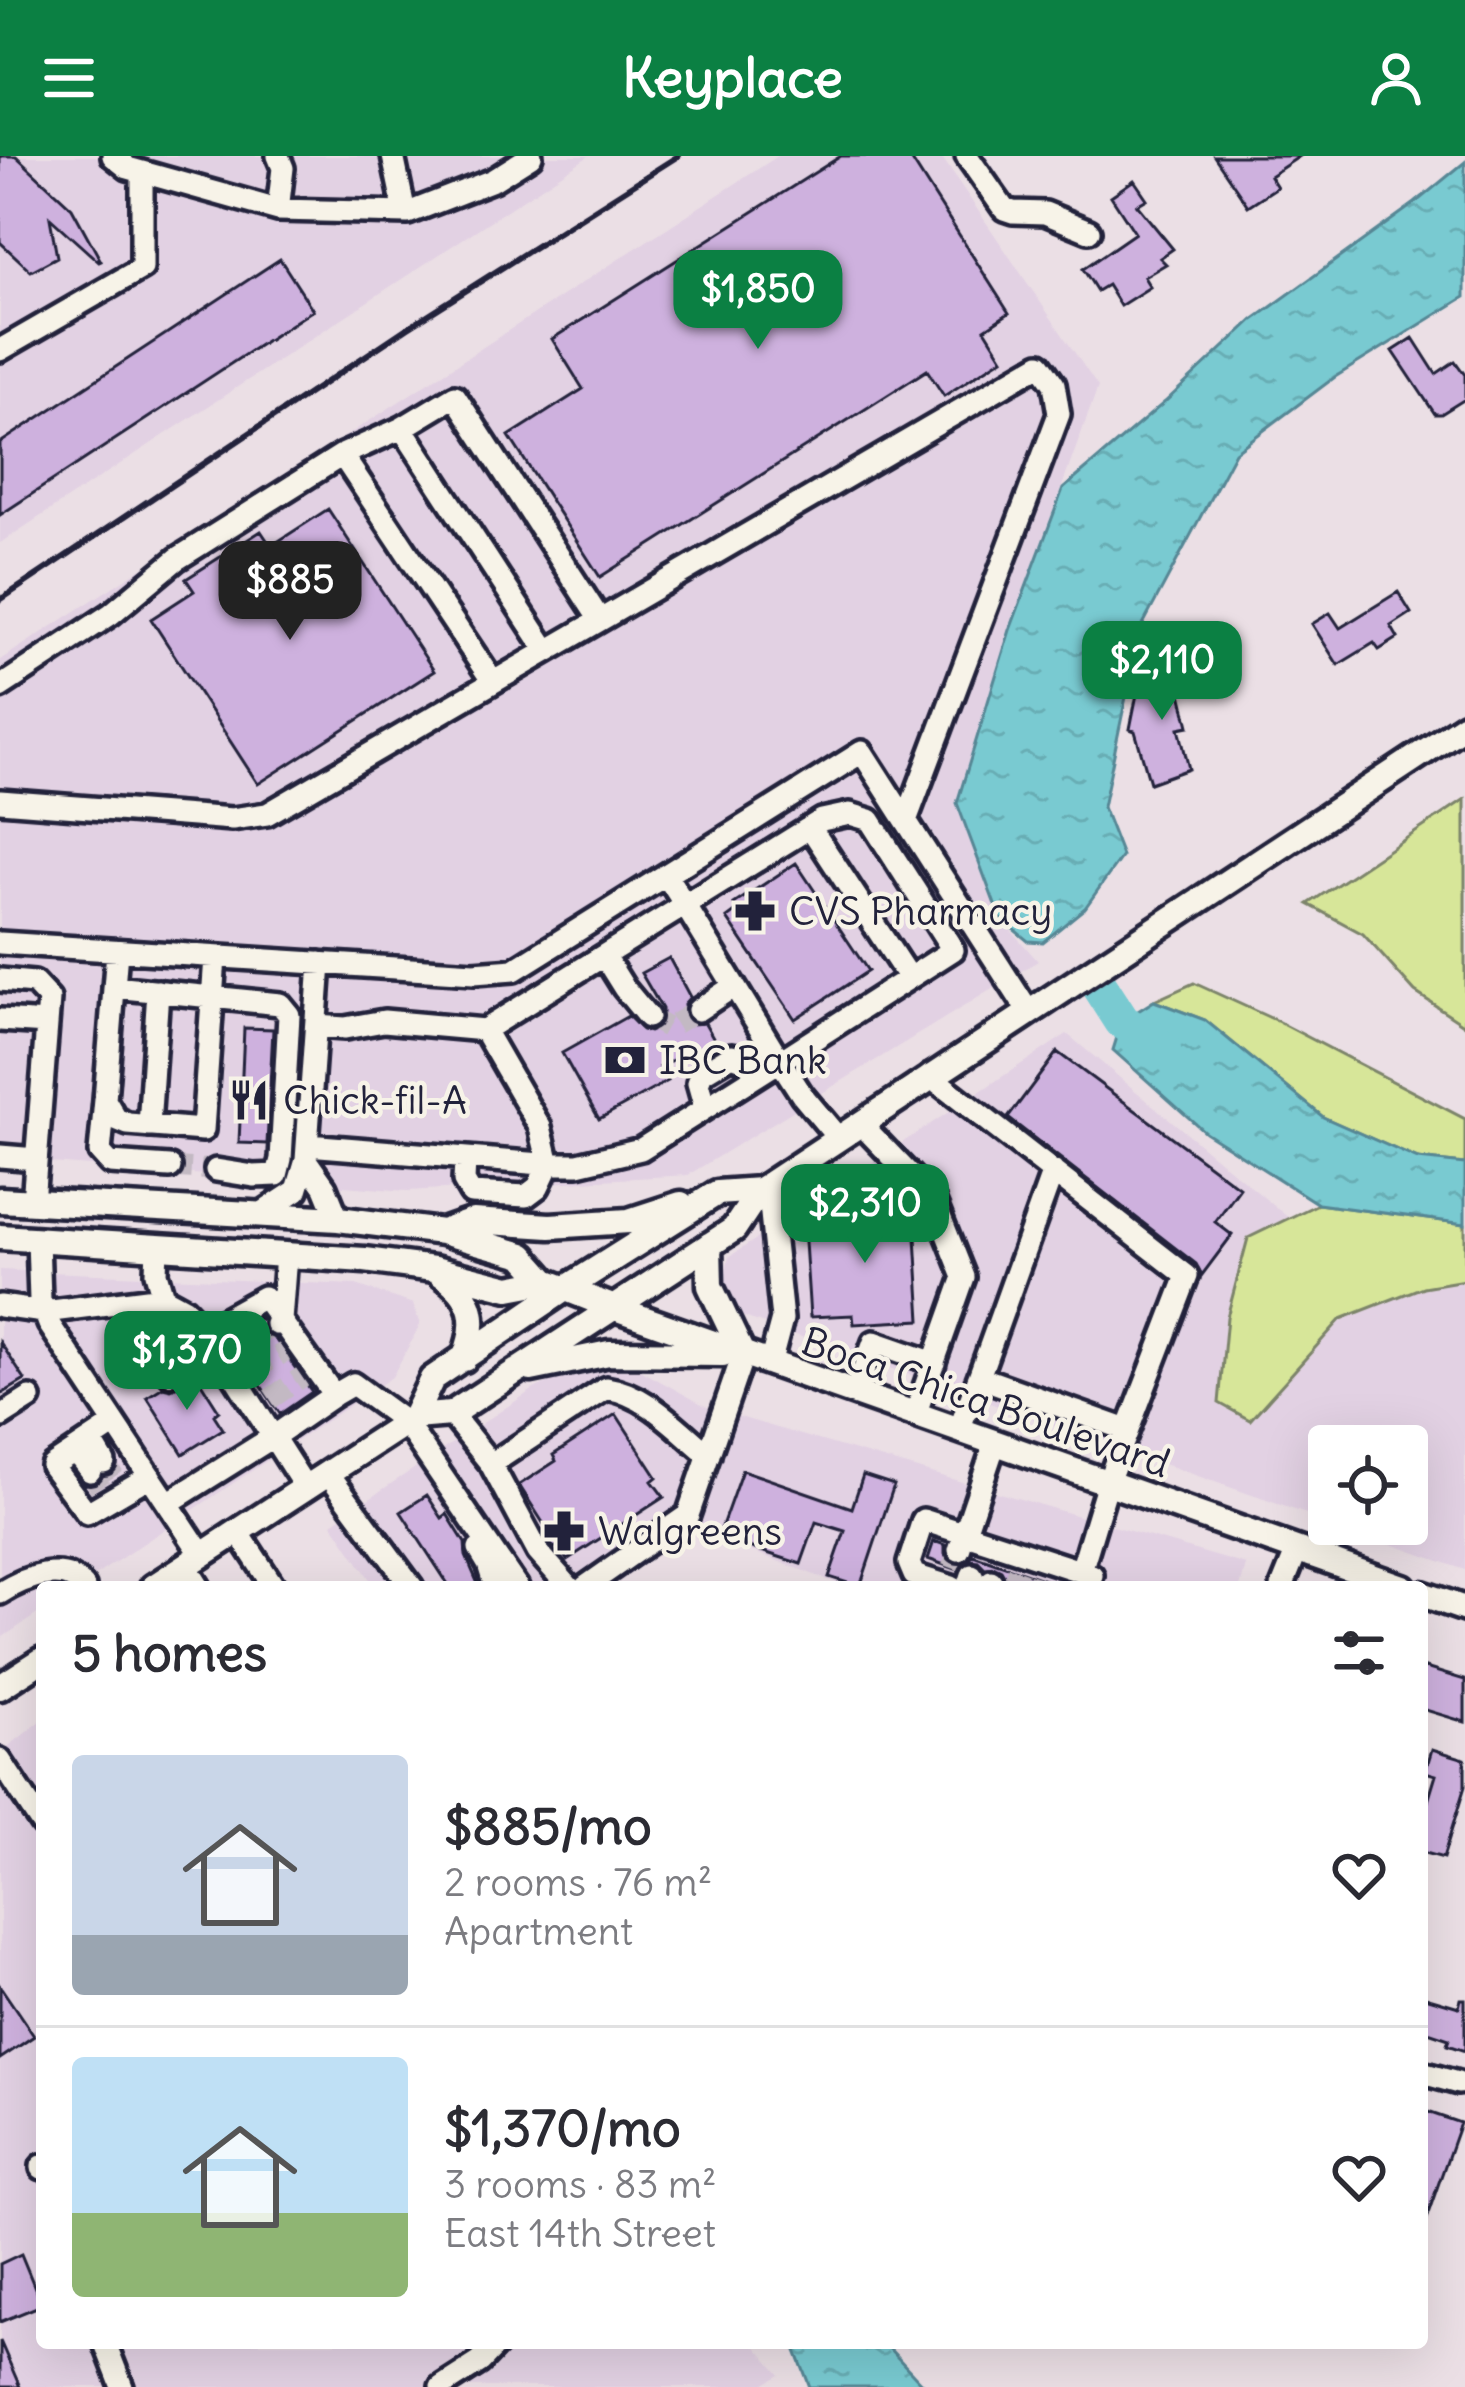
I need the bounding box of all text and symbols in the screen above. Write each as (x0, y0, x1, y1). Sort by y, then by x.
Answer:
text: Keyplace (622, 44, 843, 112)
icon: menu (36, 45, 102, 111)
icon: person (1363, 45, 1429, 111)
pin: $1,850 (660, 250, 856, 352)
text: $1,850 (700, 264, 816, 313)
pin: $885 (219, 541, 361, 643)
text: $885 (246, 555, 334, 604)
pin: $2,110 (1064, 621, 1260, 723)
text: $2,110 (1109, 635, 1215, 684)
place label: CVS Pharmacy (789, 887, 1052, 936)
pharmacy icon: CVS Pharmacy (732, 888, 778, 934)
place label: IBC Bank (659, 1036, 827, 1085)
bank icon: IBC Bank (602, 1037, 648, 1083)
place label: Chick-fil-A (283, 1076, 467, 1125)
restaurant icon: Chick-fil-A (226, 1077, 272, 1123)
pin: $2,310 (767, 1164, 963, 1266)
text: $2,310 (808, 1178, 922, 1227)
pin: $1,370 (89, 1311, 285, 1413)
street label: Boca Chica Boulevard (795, 1316, 1176, 1488)
text: $1,370 (131, 1325, 243, 1374)
map controls (1308, 1425, 1428, 1545)
button: locate (1308, 1425, 1428, 1545)
place label: Walgreens (598, 1507, 782, 1556)
pharmacy icon: Walgreens (541, 1508, 587, 1554)
icon: filters (1326, 1620, 1392, 1686)
text: 5 homes (72, 1621, 267, 1685)
text: $885/mo (444, 1794, 652, 1858)
icon: home (168, 1803, 312, 1947)
icon: heart (1326, 1842, 1392, 1908)
text: 2 rooms · 76 m² (444, 1858, 712, 1907)
text: Apartment (444, 1907, 633, 1956)
text: $1,370/mo (444, 2096, 681, 2160)
icon: home (168, 2105, 312, 2249)
icon: heart (1326, 2144, 1392, 2210)
text: 3 rooms · 83 m² (444, 2160, 717, 2209)
text: East 14th Street (444, 2209, 716, 2258)

